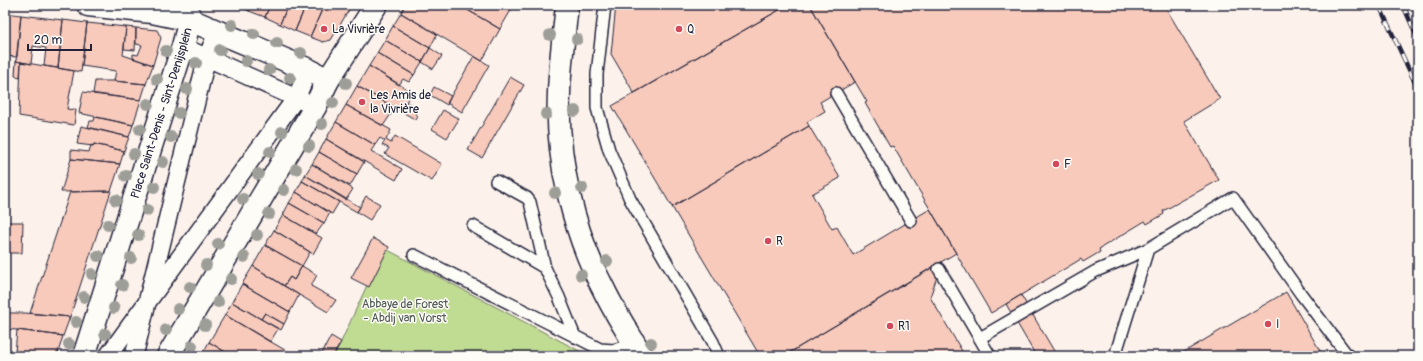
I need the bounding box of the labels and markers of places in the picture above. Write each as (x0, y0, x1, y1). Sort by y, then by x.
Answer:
place label: La Vivrière (332, 22, 385, 37)
place label: Q (687, 22, 694, 37)
marker: La Vivrière (319, 24, 329, 34)
marker: Q (674, 24, 684, 34)
place label: Les Amis de la Vivrière (370, 88, 431, 117)
marker: Les Amis de la Vivrière (357, 97, 367, 107)
place label: F (1064, 157, 1071, 172)
marker: F (1051, 159, 1061, 169)
place label: R (776, 234, 783, 249)
marker: R (763, 236, 773, 246)
place label: I (1276, 317, 1279, 332)
place label: R1 (898, 319, 910, 334)
marker: I (1263, 319, 1273, 329)
marker: R1 (885, 321, 895, 331)

